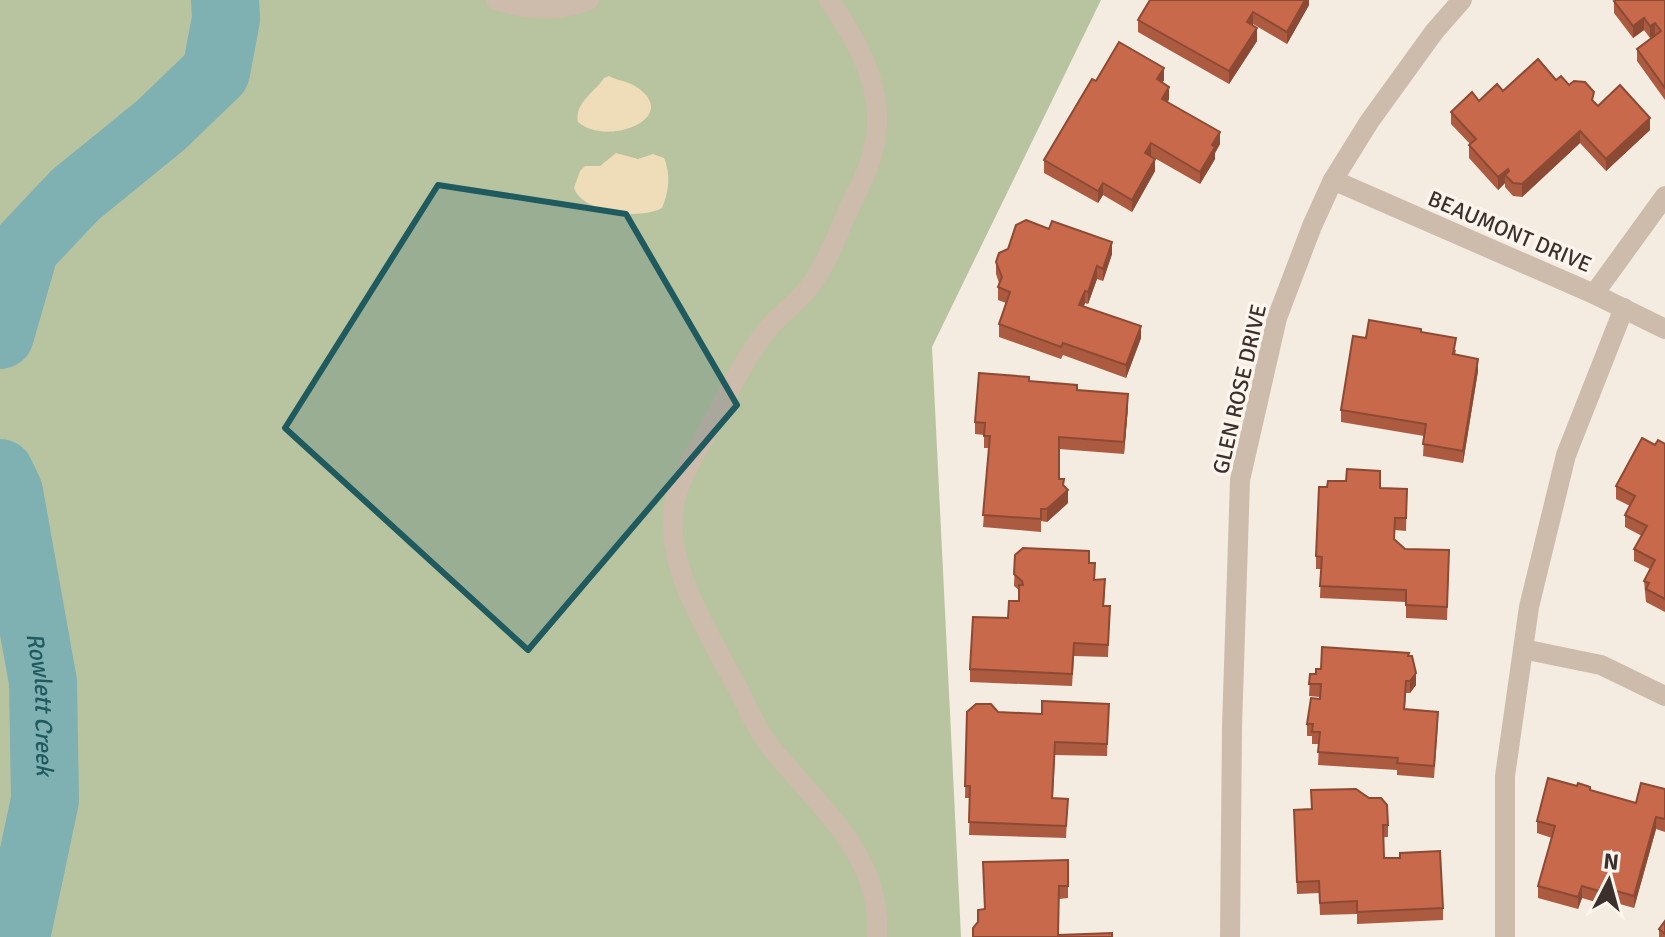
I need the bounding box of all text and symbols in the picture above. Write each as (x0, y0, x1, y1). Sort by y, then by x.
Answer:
street label: BEAUMONT DRIVE (1424, 185, 1596, 278)
street label: GLEN ROSE DRIVE (1207, 302, 1272, 477)
water label: Rowlett Creek (19, 630, 60, 778)
north arrow (1569, 841, 1649, 921)
text: N (1602, 847, 1620, 876)

